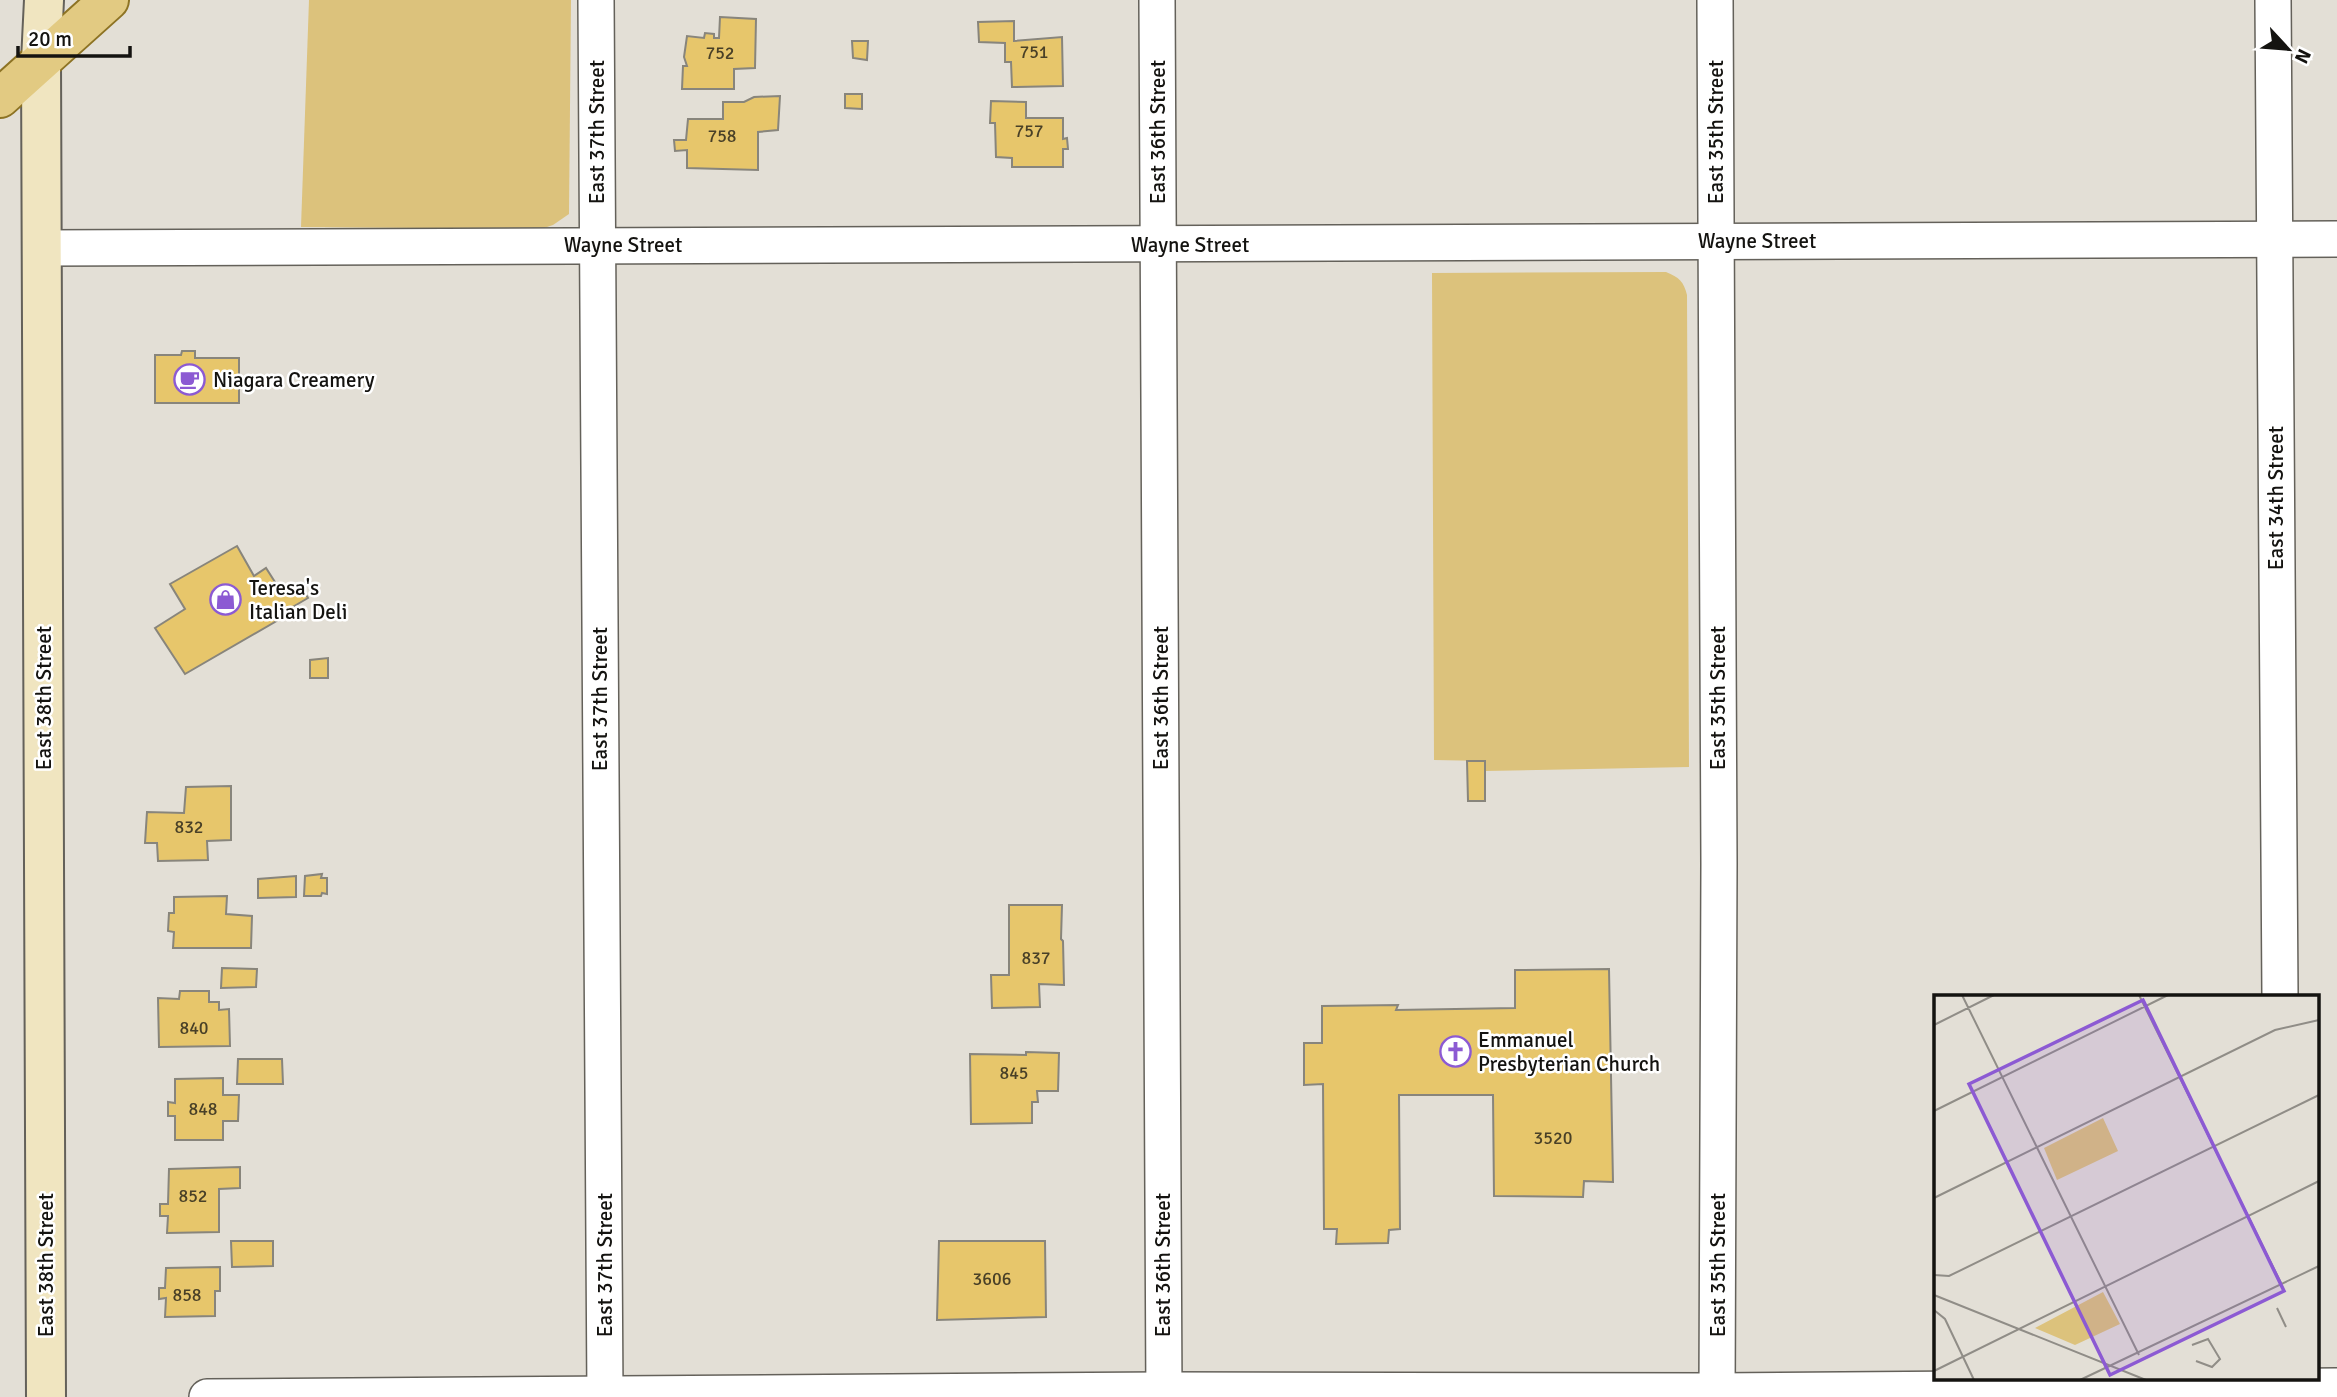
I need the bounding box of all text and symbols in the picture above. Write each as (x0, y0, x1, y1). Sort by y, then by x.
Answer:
scale bar (18, 14, 130, 58)
north arrow (2253, 14, 2323, 84)
text: 20 m (28, 26, 72, 52)
house number: 751 (1019, 41, 1049, 63)
house number: 752 (705, 42, 735, 64)
text: N (2289, 45, 2316, 67)
street label: East 37th Street (584, 60, 610, 204)
street label: East 36th Street (1145, 60, 1171, 204)
street label: East 35th Street (1703, 60, 1729, 204)
house number: 757 (1014, 120, 1044, 142)
house number: 758 (707, 125, 737, 147)
street label: Wayne Street (1698, 228, 1816, 254)
street label: Wayne Street (564, 232, 682, 258)
street label: Wayne Street (1131, 232, 1249, 258)
cafe icon: Niagara Creamery (173, 363, 207, 397)
place label: Niagara Creamery (213, 367, 375, 393)
street label: East 34th Street (2263, 426, 2289, 570)
place label: Teresa's Italian Deli (249, 575, 348, 625)
shop icon: Teresa's Italian Deli (209, 583, 243, 617)
street label: East 38th Street (31, 626, 57, 770)
street label: East 36th Street (1148, 626, 1174, 770)
street label: East 35th Street (1705, 626, 1731, 770)
street label: East 37th Street (587, 627, 613, 771)
house number: 832 (174, 816, 204, 838)
house number: 837 (1021, 947, 1051, 969)
inset map (1934, 995, 2320, 1380)
house number: 840 (179, 1017, 209, 1039)
place label: Emmanuel Presbyterian Church (1478, 1027, 1660, 1077)
church icon: Emmanuel Presbyterian Church (1438, 1035, 1472, 1069)
house number: 845 (999, 1062, 1029, 1084)
house number: 848 (188, 1098, 218, 1120)
house number: 3520 (1534, 1127, 1572, 1149)
house number: 852 (178, 1185, 208, 1207)
street label: East 38th Street (33, 1193, 59, 1337)
street label: East 37th Street (592, 1193, 618, 1337)
street label: East 36th Street (1150, 1193, 1176, 1337)
street label: East 35th Street (1705, 1193, 1731, 1337)
house number: 3606 (973, 1268, 1011, 1290)
house number: 858 (172, 1284, 202, 1306)

